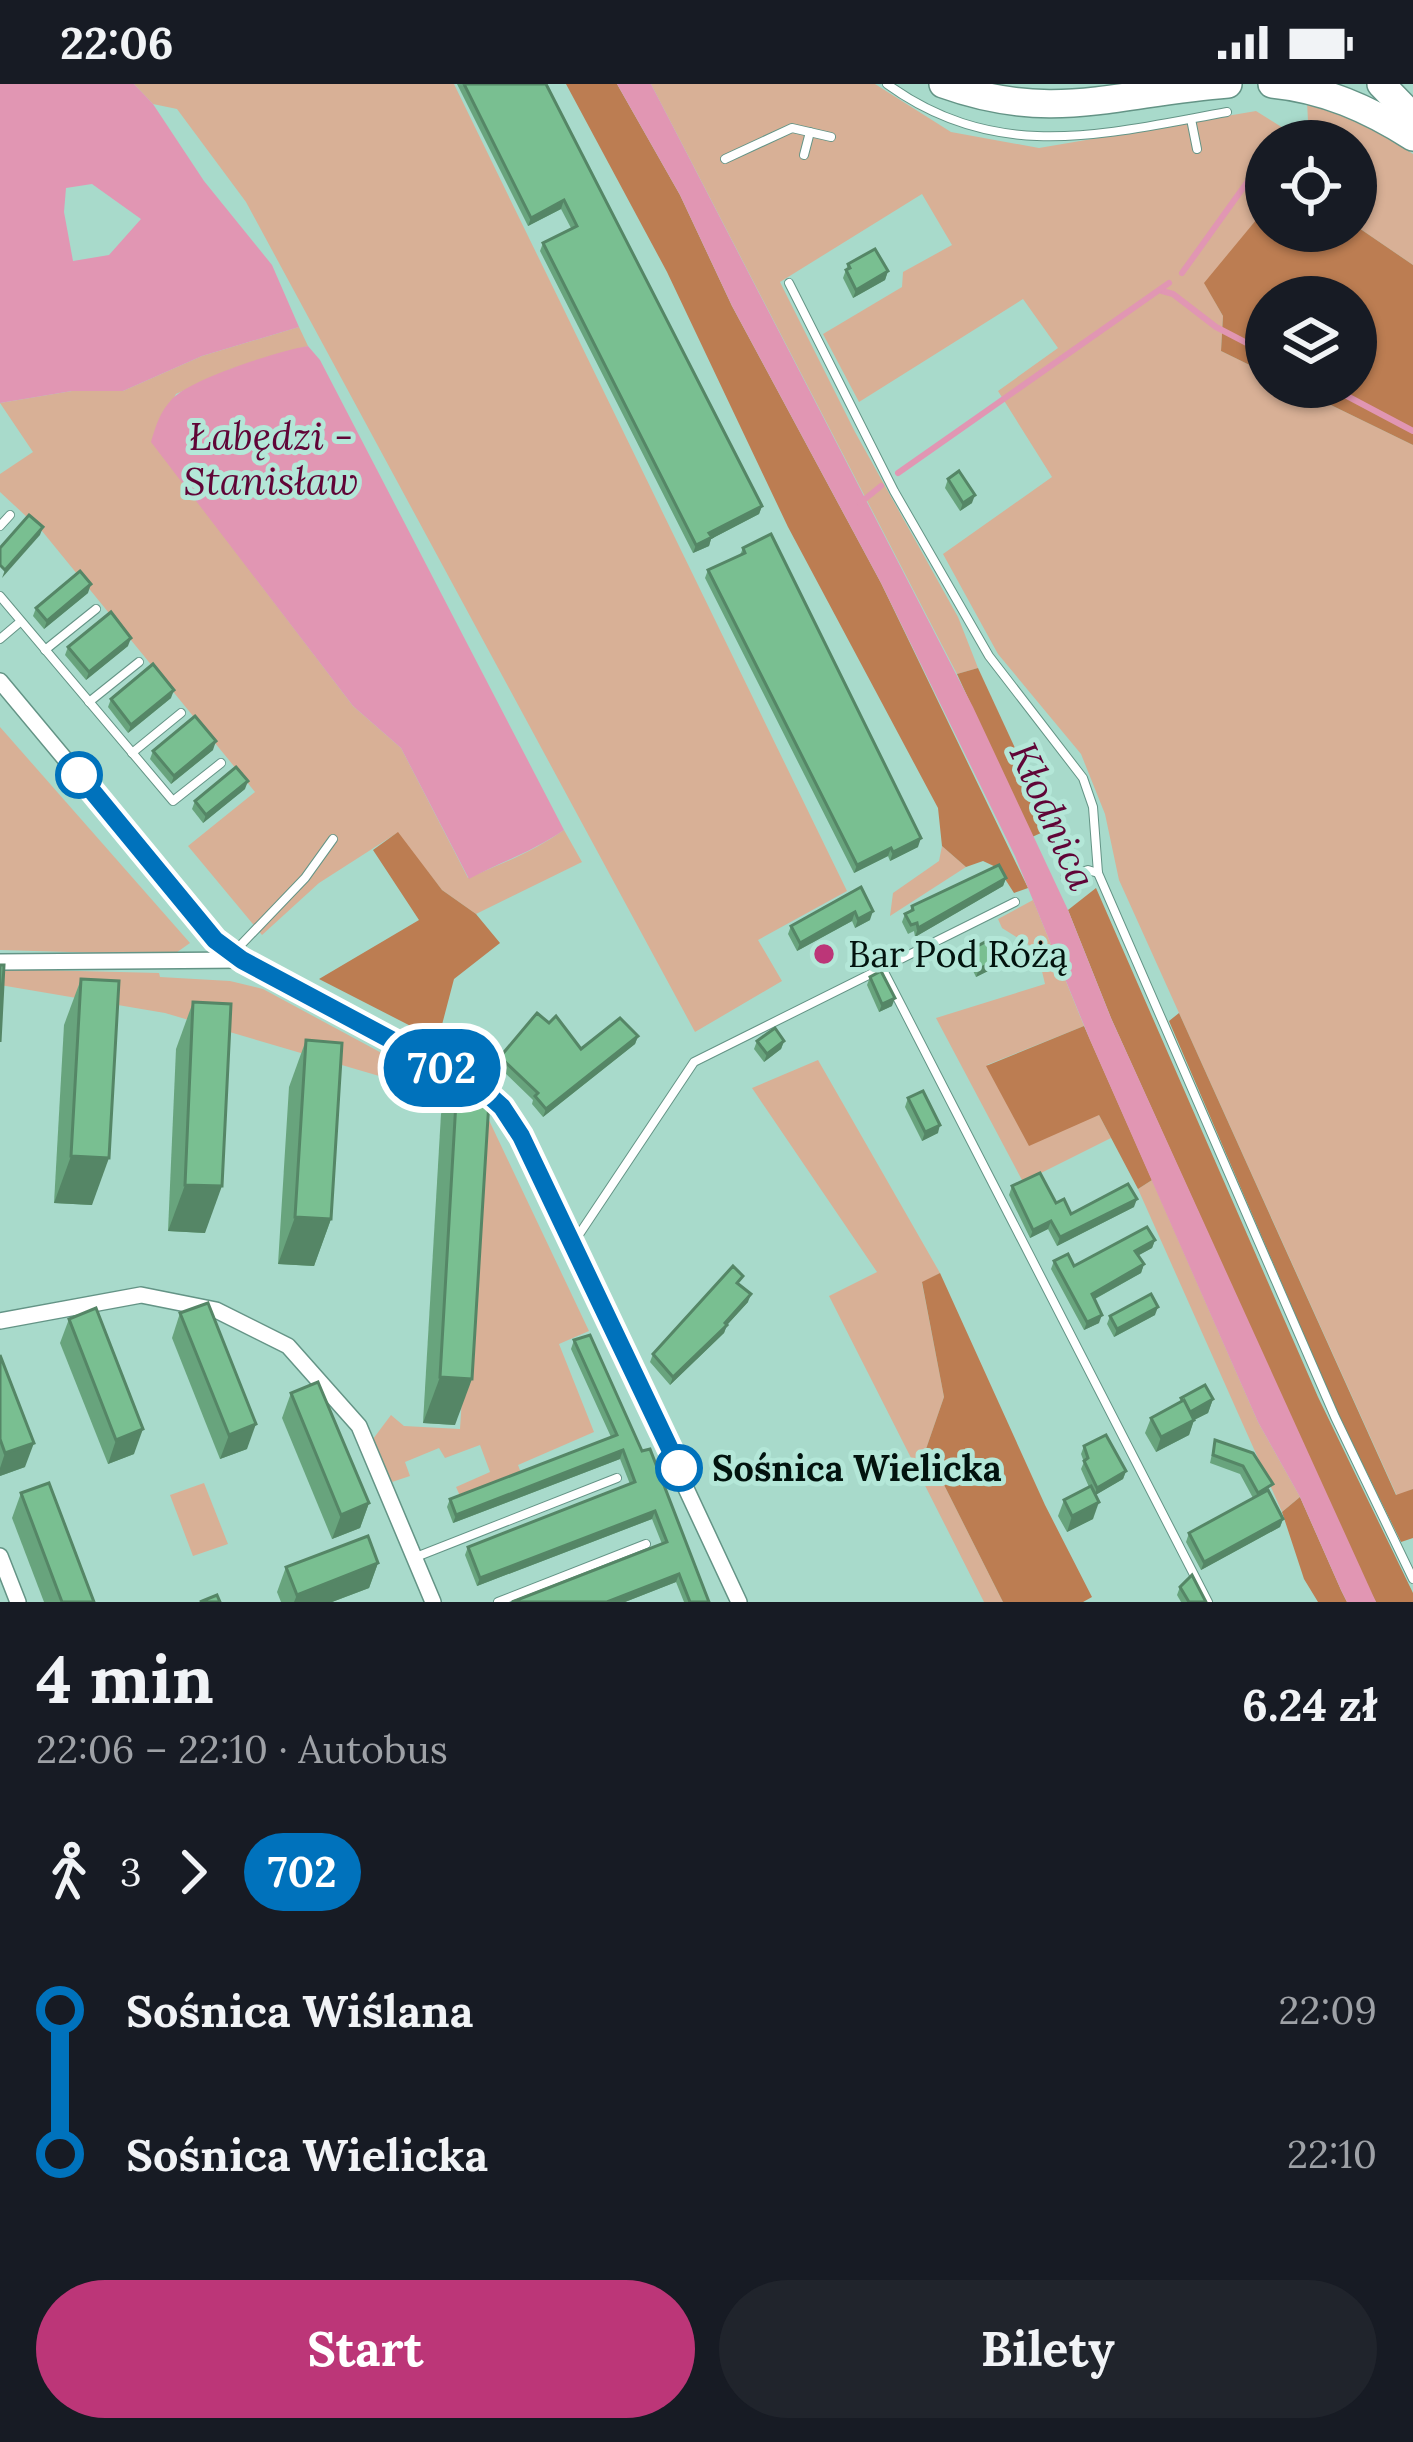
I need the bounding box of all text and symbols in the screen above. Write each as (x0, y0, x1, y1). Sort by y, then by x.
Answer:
text: 22:06 (60, 14, 174, 71)
map controls (1245, 120, 1377, 408)
button: locate (1245, 120, 1377, 252)
button: layers (1245, 276, 1377, 408)
water label: Łabędzi - Stanisław (184, 411, 358, 506)
water label: Kłodnica (998, 735, 1108, 898)
unlabelled marker (57, 753, 101, 797)
place label: Bar Pod Różą (848, 931, 1068, 977)
marker: Bar Pod Różą (811, 941, 837, 967)
line badge: 702 (373, 1029, 511, 1107)
text: 702 (408, 1041, 476, 1095)
place label: Sośnica Wielicka (712, 1445, 1002, 1491)
marker: Sośnica Wielicka (657, 1446, 701, 1490)
text: 4 min (36, 1637, 214, 1721)
text: 6.24 zł (1242, 1676, 1377, 1733)
text: 22:06 – 22:10 · Autobus (36, 1724, 448, 1774)
icon: walk (36, 1839, 102, 1905)
icon: forward (160, 1839, 226, 1905)
text: 702 (268, 1845, 337, 1899)
text: 3 (120, 1847, 142, 1897)
text: Sośnica Wiślana (126, 1982, 473, 2039)
text: 22:09 (1279, 1985, 1377, 2035)
text: Sośnica Wielicka (126, 2126, 488, 2183)
text: 22:10 (1287, 2129, 1377, 2179)
button: Start (36, 2280, 695, 2418)
button: Bilety (719, 2280, 1377, 2418)

